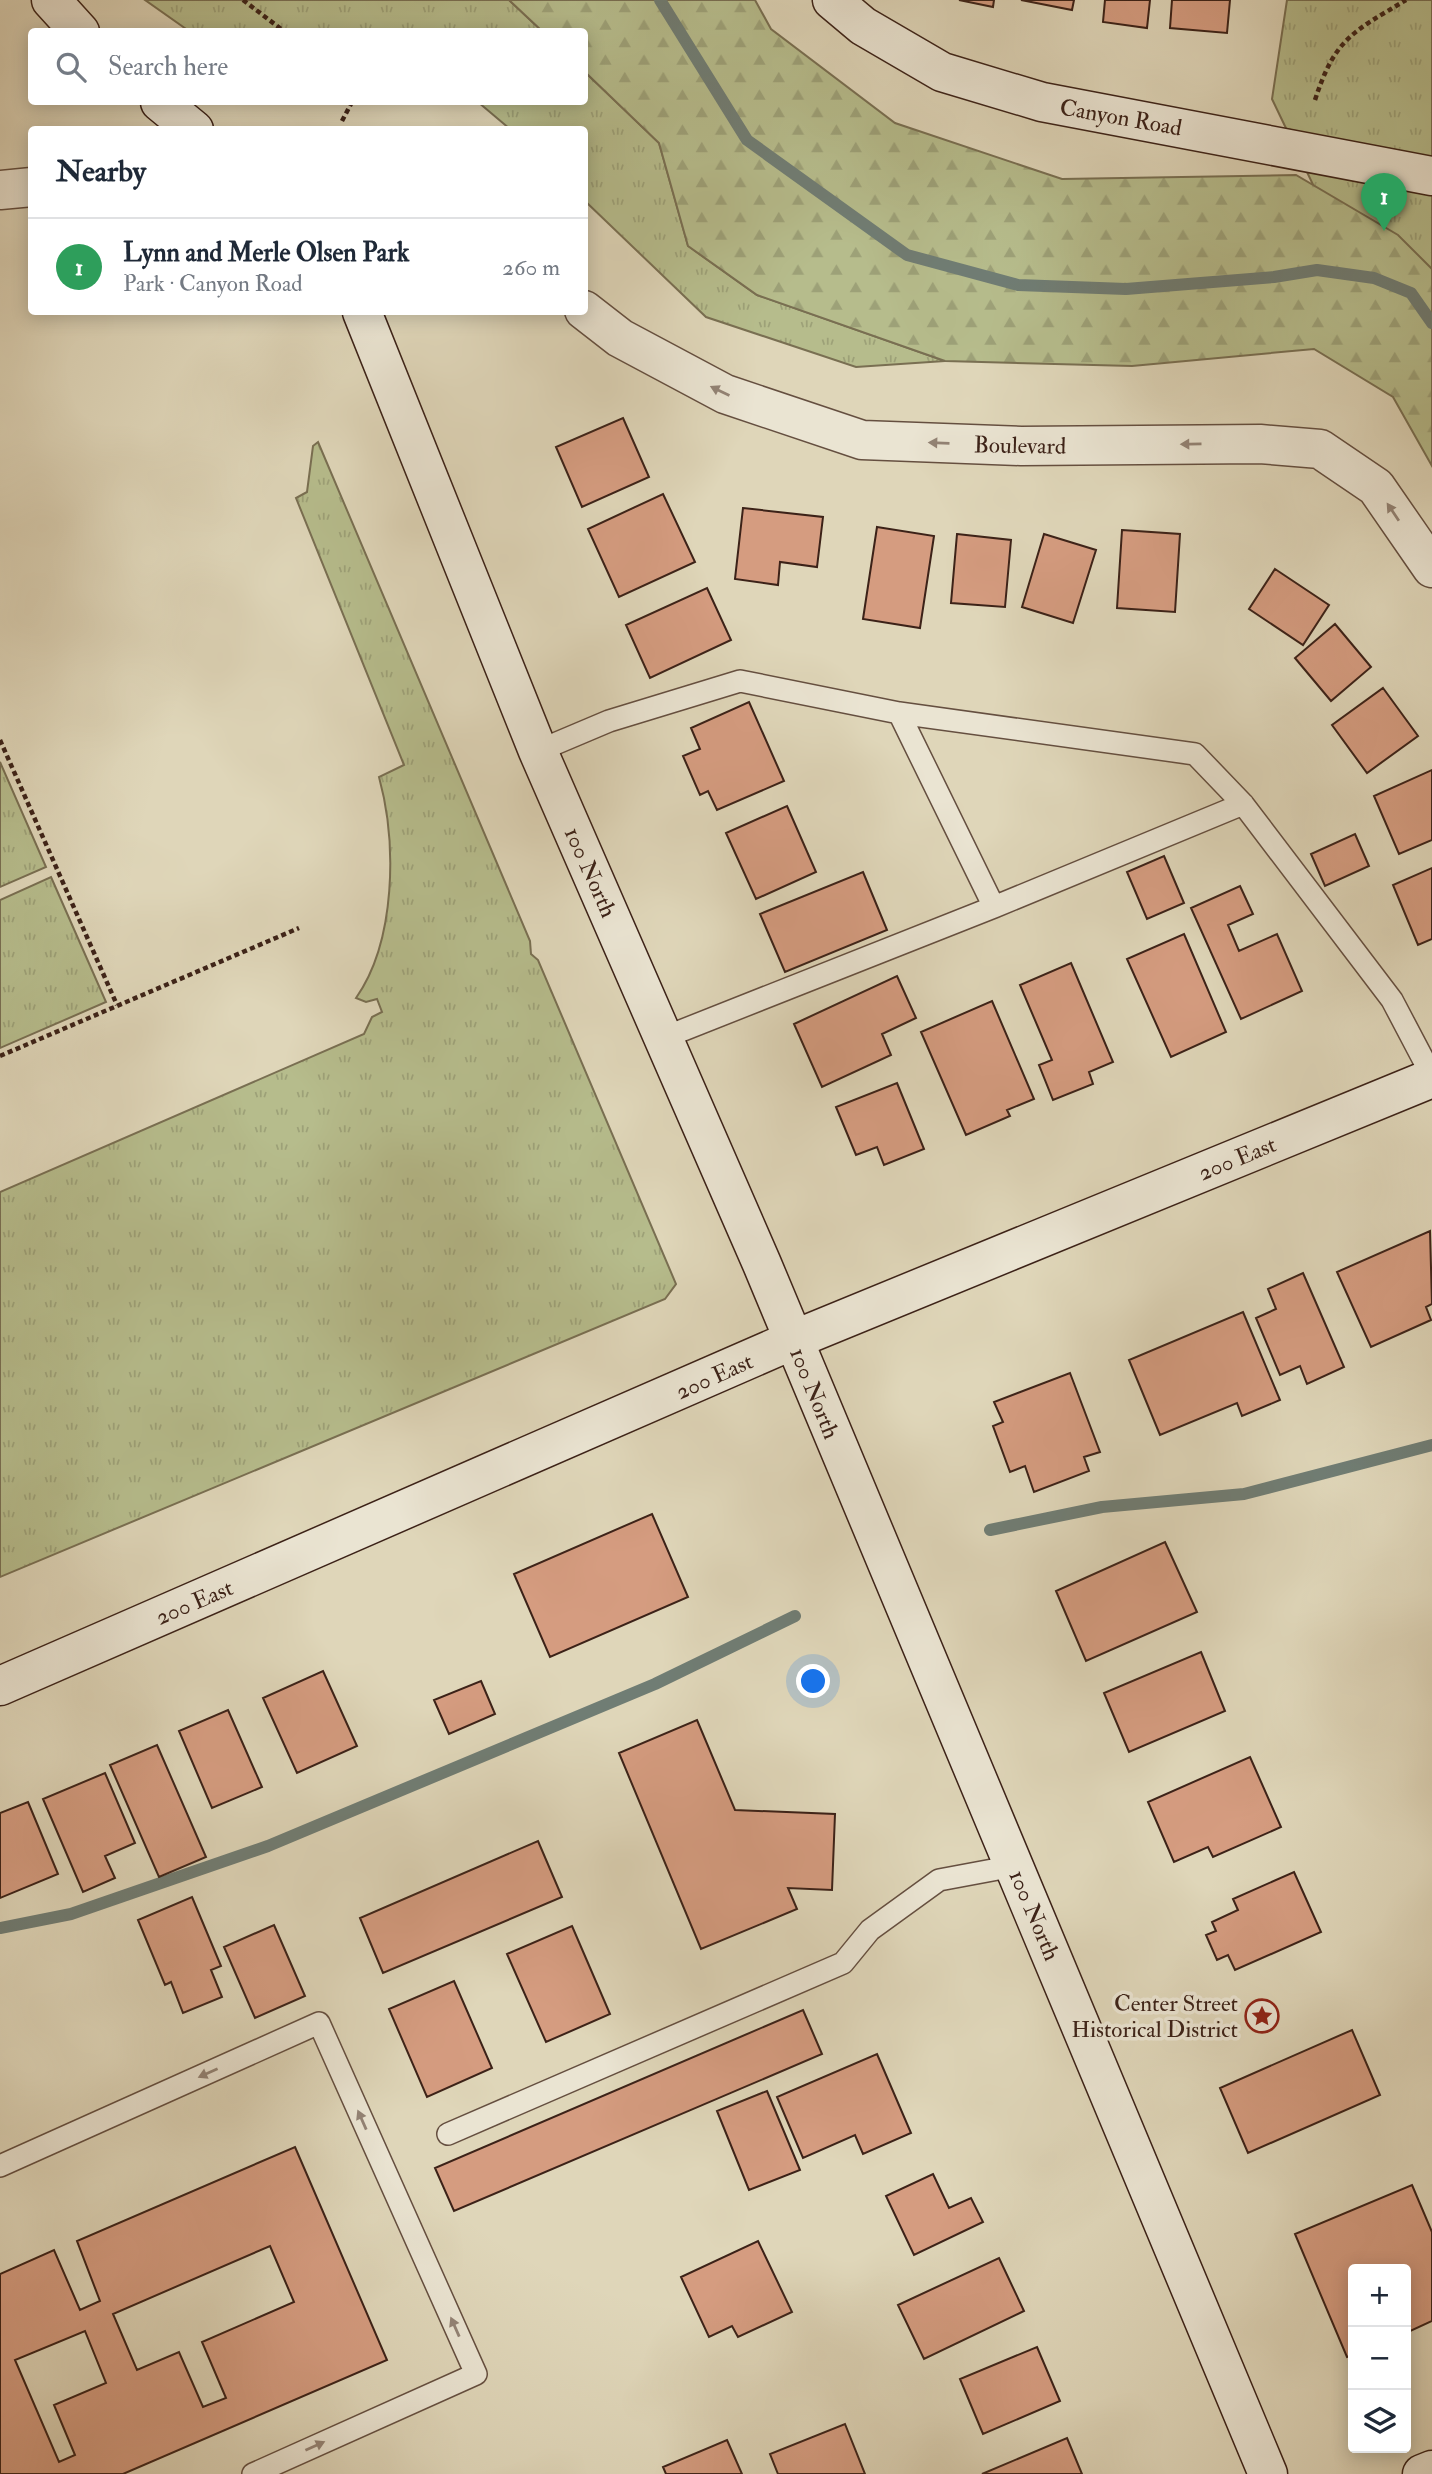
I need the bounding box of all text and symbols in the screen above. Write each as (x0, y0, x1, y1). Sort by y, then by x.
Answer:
search box (28, 28, 588, 105)
icon: search (52, 48, 90, 86)
text: Search here (108, 51, 228, 83)
street label: Canyon Road (1058, 92, 1184, 143)
text: Nearby (56, 153, 146, 190)
pin: 1 (1361, 173, 1407, 231)
text: Lynn and Merle Olsen Park (123, 237, 409, 269)
text: 1 (75, 253, 83, 282)
text: 260 m (502, 253, 560, 282)
text: Park · Canyon Road (123, 269, 303, 298)
one-way arrow (710, 385, 730, 396)
street label: Boulevard (974, 430, 1066, 461)
one-way arrow (928, 437, 950, 448)
one-way arrow (1180, 439, 1202, 450)
one-way arrow (1387, 502, 1400, 522)
street label: 100 North (558, 823, 623, 922)
street label: 200 East (1194, 1130, 1280, 1187)
street label: 100 North (783, 1343, 846, 1443)
street label: 200 East (671, 1347, 757, 1406)
street label: 200 East (151, 1573, 237, 1632)
your location (796, 1664, 830, 1698)
street label: 100 North (1002, 1865, 1067, 1965)
place label: Center Street Historical District (1071, 1989, 1238, 2044)
place icon: Center Street Historical District (1243, 1997, 1281, 2035)
one-way arrow (198, 2067, 218, 2079)
one-way arrow (356, 2110, 368, 2130)
map controls (1348, 2264, 1411, 2453)
button: + (1348, 2264, 1411, 2327)
one-way arrow (449, 2317, 460, 2338)
button: − (1348, 2327, 1411, 2390)
button: layers (1348, 2390, 1411, 2453)
one-way arrow (305, 2440, 325, 2452)

